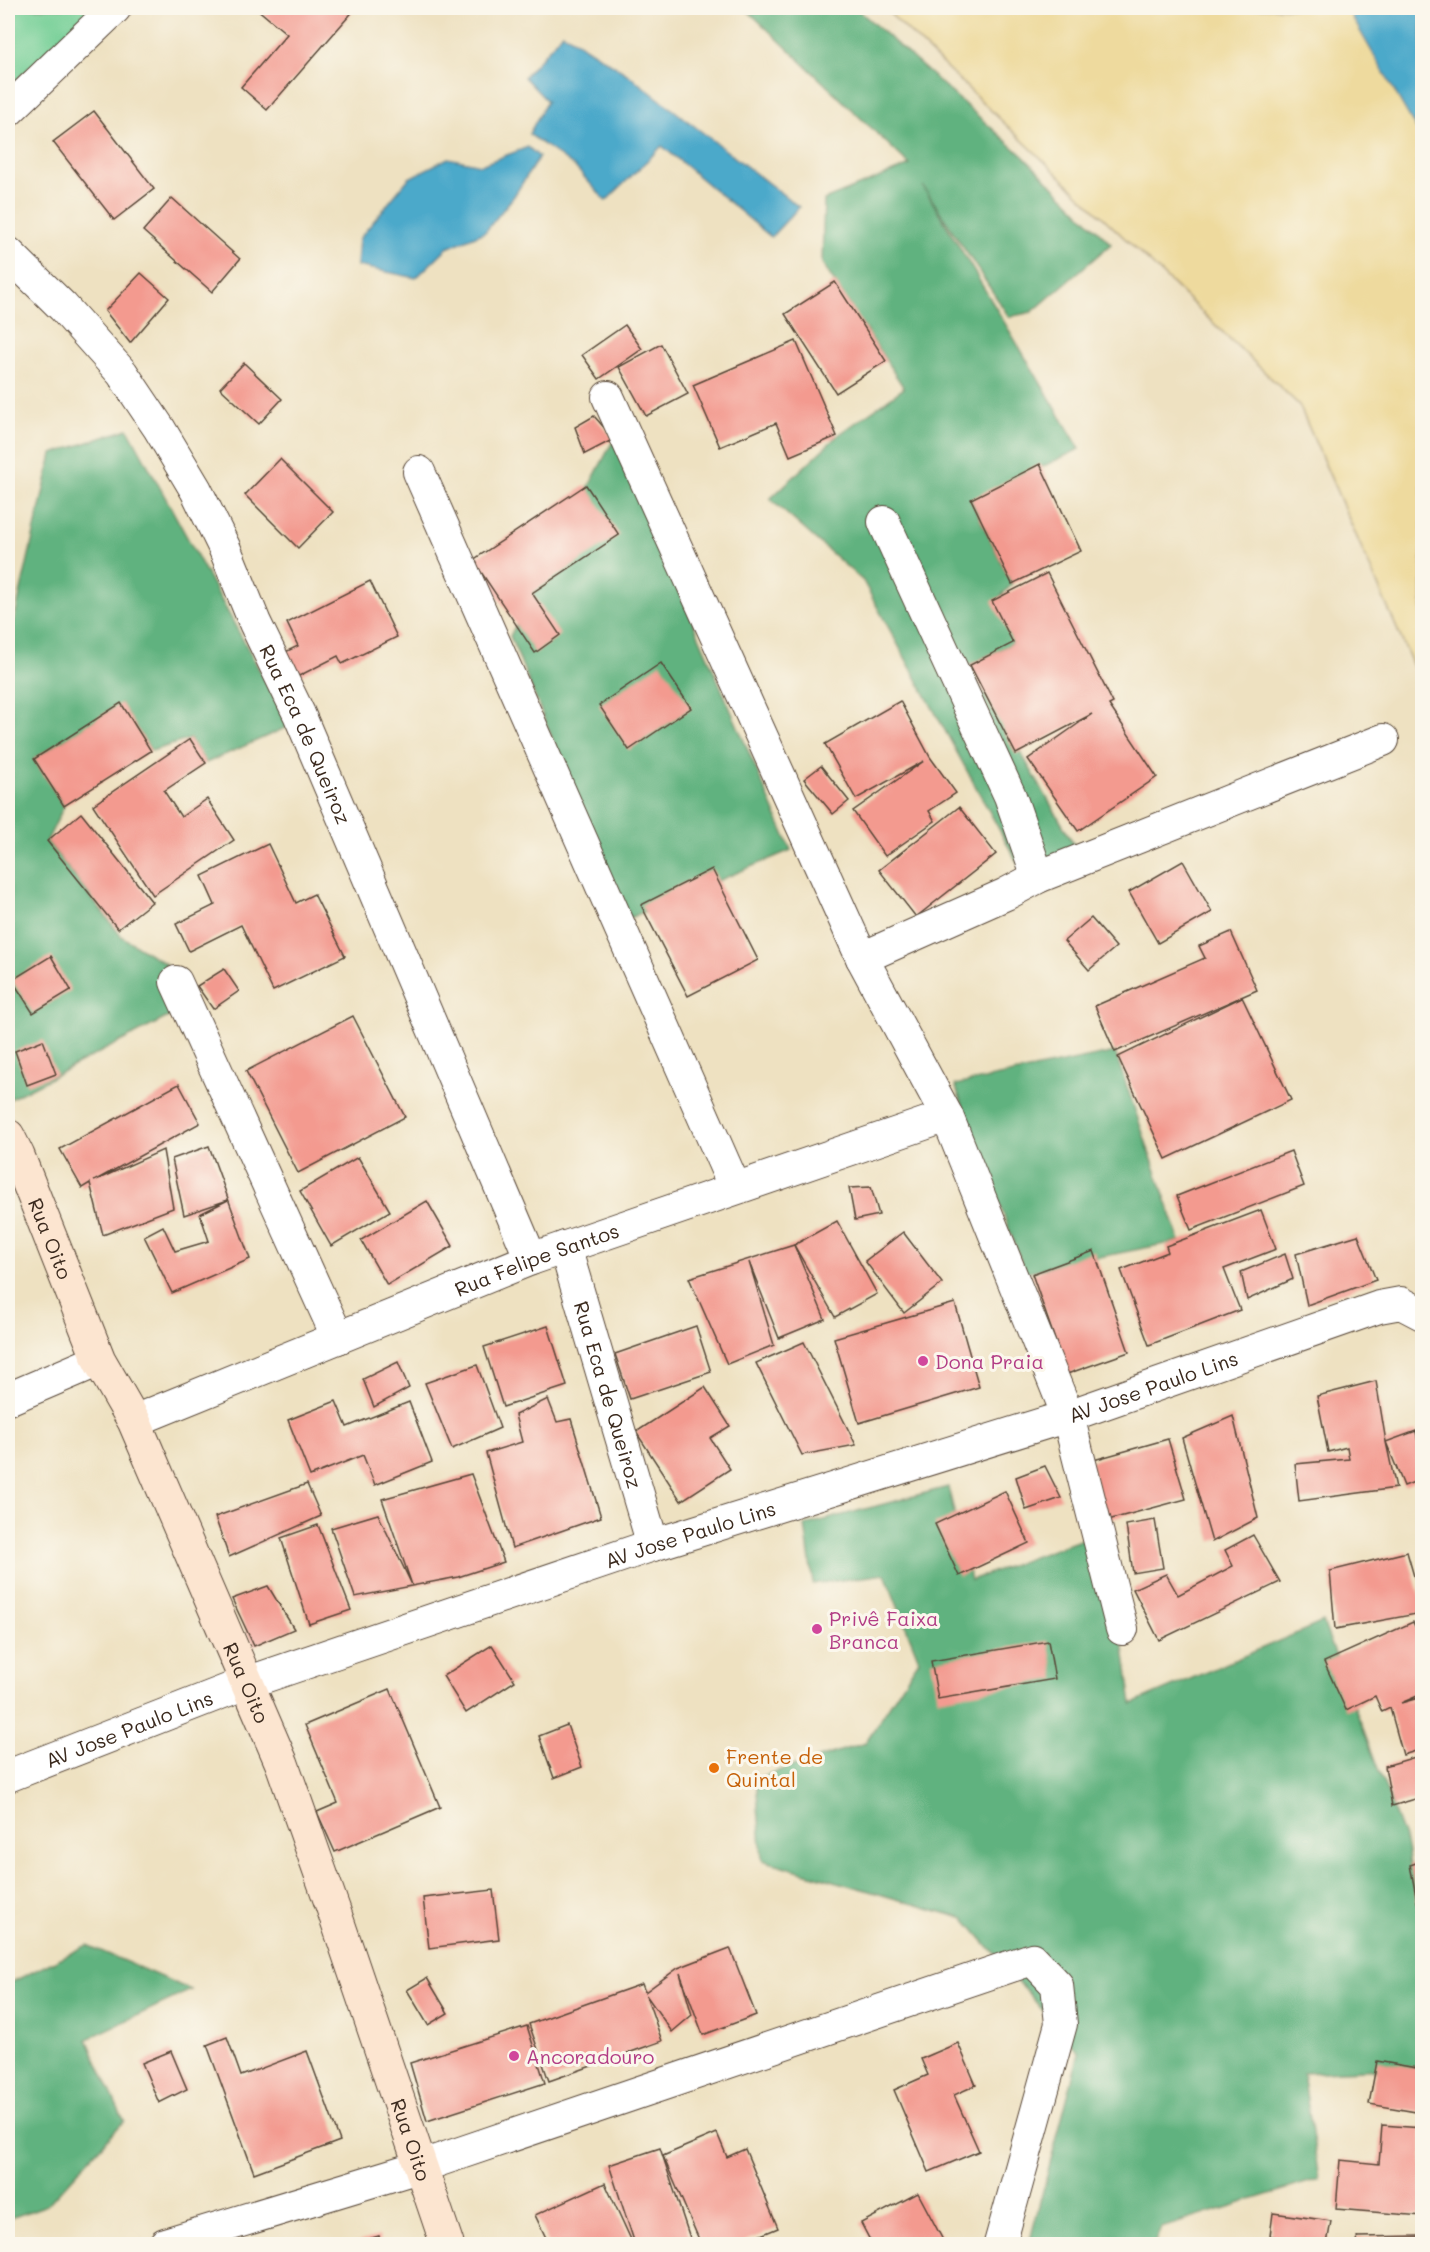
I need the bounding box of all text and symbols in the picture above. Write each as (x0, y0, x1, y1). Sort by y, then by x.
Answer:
street label: Rua Eca de Queiroz (254, 640, 357, 828)
street label: Rua Oito (23, 1194, 79, 1283)
street label: Rua Felipe Santos (450, 1217, 622, 1302)
street label: Rua Eca de Queiroz (569, 1298, 649, 1492)
street label: AV Jose Paulo Lins (1065, 1344, 1241, 1428)
place label: Dona Praia (935, 1348, 1044, 1374)
marker: Dona Praia (916, 1354, 930, 1368)
street label: AV Jose Paulo Lins (601, 1495, 779, 1573)
place label: Privê Faixa Branca (829, 1605, 939, 1654)
marker: Privê Faixa Branca (810, 1622, 824, 1636)
street label: Rua Oito (218, 1638, 276, 1727)
street label: AV Jose Paulo Lins (41, 1684, 217, 1773)
place label: Frente de Quintal (726, 1743, 823, 1792)
marker: Frente de Quintal (707, 1761, 721, 1775)
place label: Ancoradouro (526, 2043, 655, 2069)
marker: Ancoradouro (507, 2049, 521, 2063)
street label: Rua Oito (386, 2095, 438, 2184)

